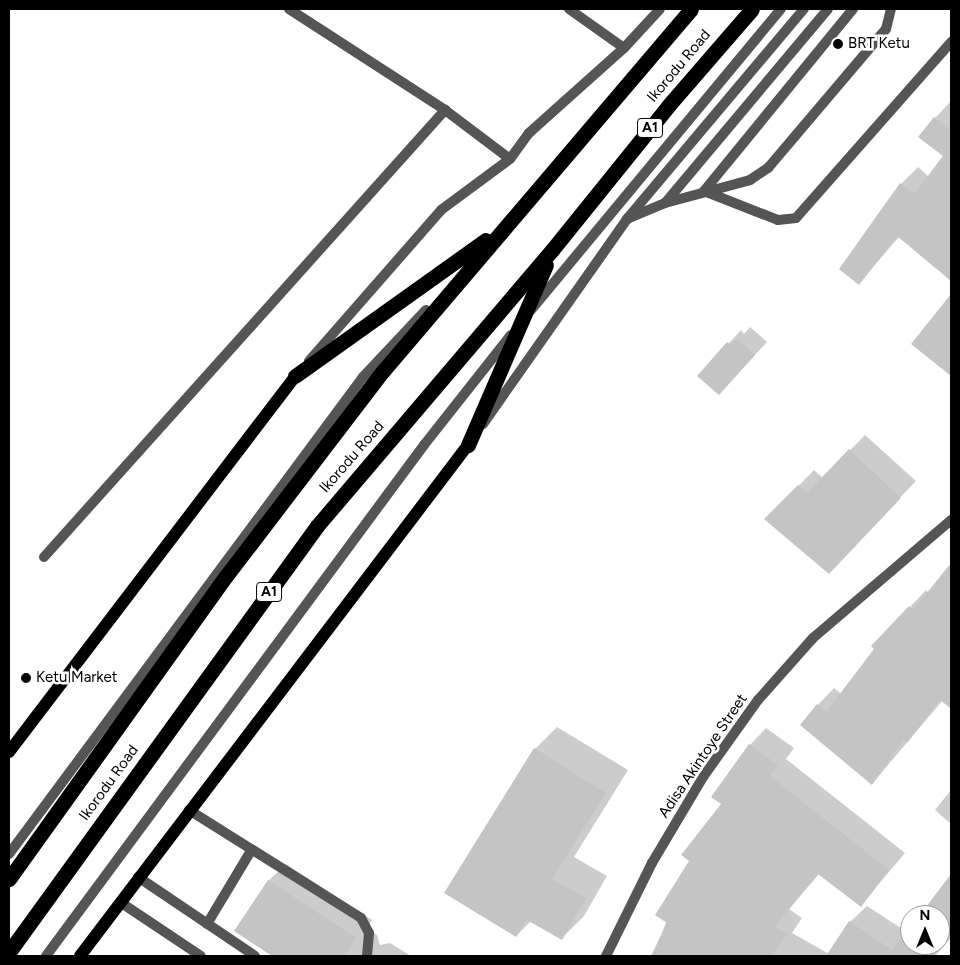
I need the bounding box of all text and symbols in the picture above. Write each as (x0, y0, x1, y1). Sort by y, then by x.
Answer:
street label: Ikorodu Road (643, 26, 715, 106)
place label: BRT Ketu (848, 35, 910, 53)
marker: BRT Ketu (832, 38, 844, 50)
road number: A1 (636, 116, 664, 140)
street label: Ikorodu Road (316, 417, 388, 497)
road number: A1 (255, 580, 283, 604)
place label: Ketu Market (36, 669, 117, 687)
marker: Ketu Market (20, 672, 32, 684)
street label: Adisa Akintoye Street (655, 691, 751, 821)
street label: Ikorodu Road (76, 742, 142, 824)
north arrow (900, 905, 950, 955)
text: N (920, 907, 930, 924)

